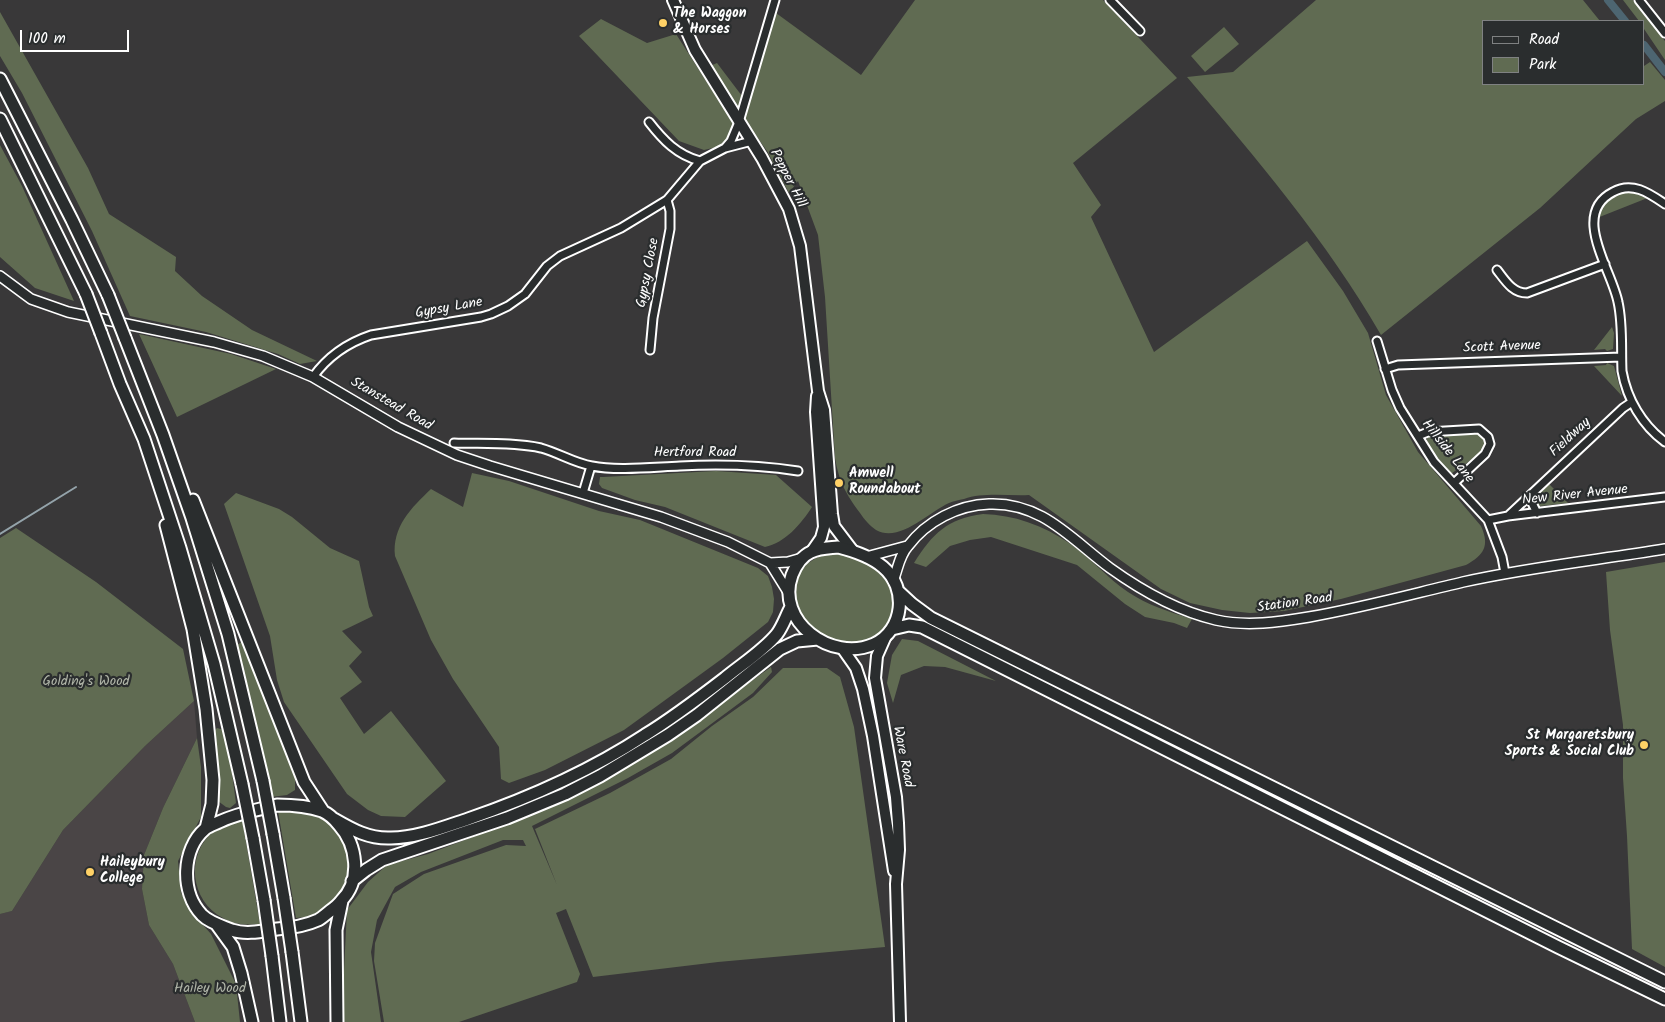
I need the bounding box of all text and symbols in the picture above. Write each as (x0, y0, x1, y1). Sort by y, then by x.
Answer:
place label: The Waggon & Horses (673, 7, 746, 40)
marker: The Waggon & Horses (657, 17, 669, 29)
scale bar (22, 20, 131, 52)
legend (1482, 20, 1645, 85)
text: 100 m (28, 27, 66, 51)
text: Road (1529, 28, 1559, 52)
text: Park (1529, 53, 1556, 77)
street label: Pepper Hill (765, 147, 809, 211)
street label: Gypsy Close (634, 237, 664, 309)
street label: Gypsy Lane (414, 295, 484, 323)
street label: Scott Avenue (1463, 338, 1541, 358)
street label: Stanstead Road (347, 375, 435, 435)
street label: Fieldway (1547, 415, 1595, 461)
street label: Hillside Lane (1417, 417, 1477, 487)
street label: Hertford Road (654, 446, 736, 462)
place label: Amwell Roundabout (849, 467, 920, 500)
marker: Amwell Roundabout (833, 477, 845, 489)
street label: New River Avenue (1521, 482, 1629, 510)
street label: Station Road (1256, 590, 1334, 618)
park label: Golding's Wood (43, 675, 129, 691)
street label: Ware Road (888, 725, 916, 789)
place label: St Margaretsbury Sports & Social Club (1505, 729, 1634, 762)
marker: St Margaretsbury Sports & Social Club (1638, 739, 1650, 751)
place label: Haileybury College (100, 856, 165, 889)
marker: Haileybury College (84, 866, 96, 878)
park label: Hailey Wood (174, 982, 246, 998)

